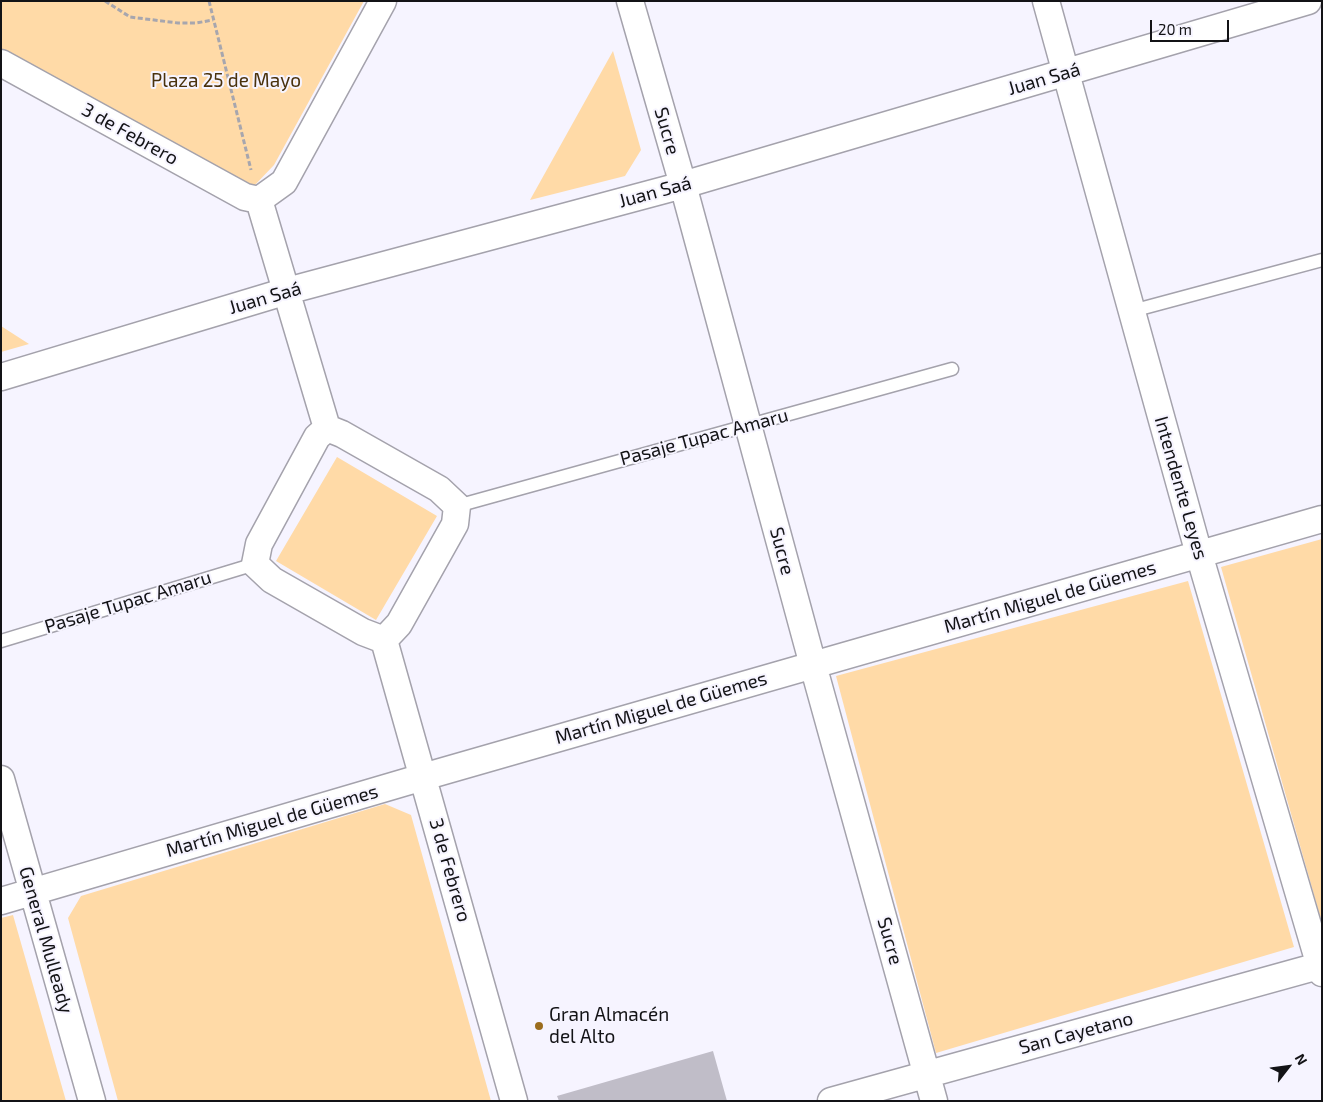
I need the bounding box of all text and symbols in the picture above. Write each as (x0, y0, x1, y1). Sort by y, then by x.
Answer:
scale bar (1153, 10, 1232, 42)
text: 20 m (1158, 20, 1192, 38)
street label: Juan Saá (1005, 58, 1083, 100)
park label: Plaza 25 de Mayo (151, 70, 301, 92)
street label: 3 de Febrero (78, 98, 182, 170)
street label: Sucre (649, 105, 685, 157)
street label: Juan Saá (616, 171, 694, 213)
street label: Juan Saá (226, 277, 304, 319)
street label: Pasaje Tupac Amaru (617, 404, 791, 470)
street label: Intendente Leyes (1150, 414, 1212, 562)
street label: Sucre (765, 525, 799, 577)
street label: Martín Miguel de Güemes (941, 556, 1159, 638)
street label: Pasaje Tupac Amaru (42, 566, 214, 638)
street label: Martín Miguel de Güemes (552, 667, 770, 749)
street label: Martín Miguel de Güemes (163, 780, 381, 862)
street label: 3 de Febrero (424, 816, 476, 924)
street label: General Mulleady (14, 864, 78, 1016)
street label: Sucre (872, 915, 908, 967)
place label: Gran Almacén del Alto (549, 1004, 669, 1048)
street label: San Cayetano (1016, 1007, 1136, 1059)
marker: Gran Almacén del Alto (533, 1020, 545, 1032)
north arrow (1263, 1042, 1313, 1092)
text: N (1292, 1051, 1311, 1068)

